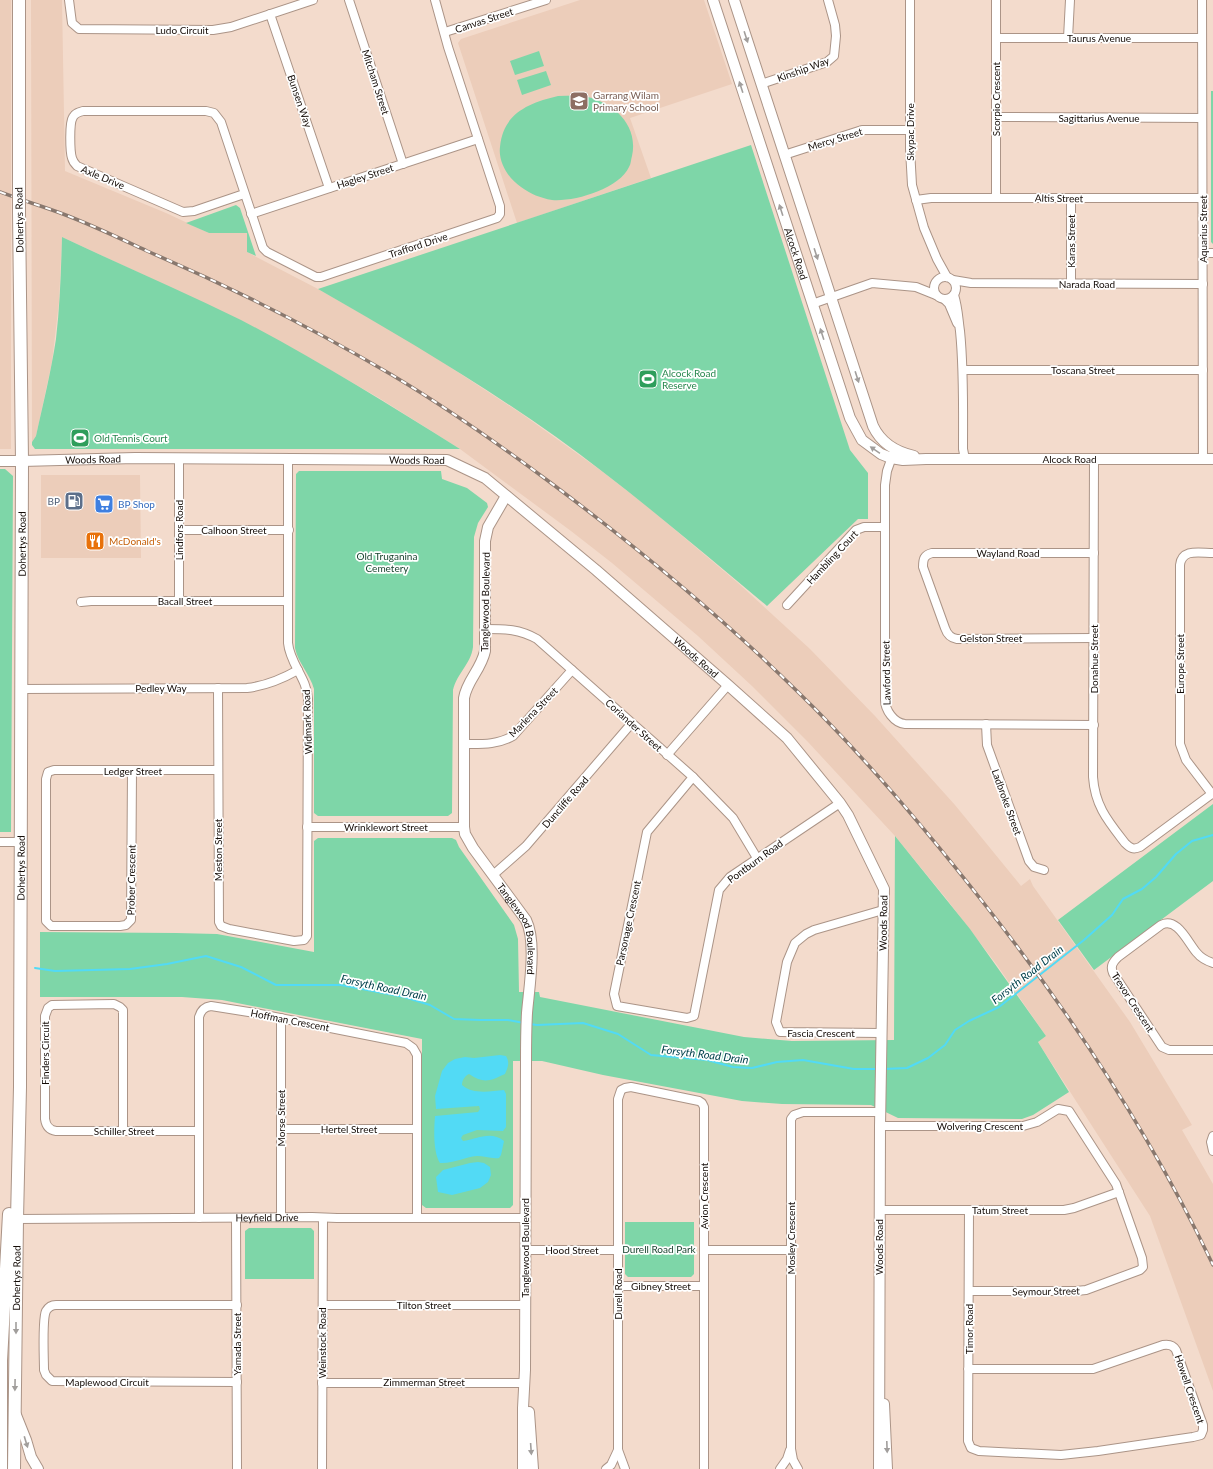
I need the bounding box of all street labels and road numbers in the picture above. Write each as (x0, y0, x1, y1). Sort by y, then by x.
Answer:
street label: Canvas Street (453, 5, 515, 35)
street label: Ludo Circuit (155, 24, 209, 36)
street label: Taurus Avenue (1067, 32, 1131, 44)
street label: Mitcham Street (360, 48, 392, 116)
street label: Kinship Way (775, 54, 832, 84)
street label: Scorpio Crescent (990, 61, 1002, 136)
street label: Bunsen Way (285, 73, 315, 130)
street label: Skypac Drive (904, 103, 916, 161)
street label: Sagittarius Avenue (1058, 112, 1140, 124)
street label: Mercy Street (806, 125, 864, 153)
street label: Hagley Street (335, 161, 395, 191)
street label: Axle Drive (80, 163, 126, 191)
street label: Dohertys Road (12, 187, 26, 253)
street label: Altis Street (1035, 192, 1084, 204)
street label: Aquarius Street (1197, 195, 1209, 263)
street label: Karas Street (1065, 214, 1077, 268)
street label: Alcock Road (782, 226, 810, 281)
street label: Trafford Drive (387, 230, 449, 260)
street label: Narada Road (1059, 278, 1115, 290)
street label: Toscana Street (1051, 364, 1115, 376)
street label: Woods Road (65, 452, 121, 466)
street label: Alcock Road (1042, 453, 1097, 465)
street label: Woods Road (389, 454, 445, 466)
street label: Lindfors Road (173, 500, 185, 560)
street label: Dohertys Road (16, 511, 28, 577)
street label: Calhoon Street (201, 524, 267, 536)
street label: Hambling Court (804, 527, 860, 586)
street label: Wayland Road (976, 547, 1040, 559)
street label: Tanglewood Boulevard (478, 552, 492, 652)
street label: Bacall Street (158, 595, 213, 607)
street label: Donahue Street (1088, 624, 1100, 694)
street label: Gelston Street (960, 632, 1023, 644)
street label: Woods Road (671, 634, 721, 680)
street label: Europe Street (1174, 634, 1186, 694)
street label: Lawford Street (879, 640, 893, 706)
street label: Pedley Way (135, 682, 187, 694)
street label: Marlena Street (506, 684, 560, 739)
street label: Widmark Road (300, 689, 314, 755)
street label: Coriander Street (603, 696, 665, 754)
street label: Ledger Street (104, 765, 163, 777)
street label: Ladbroke Street (989, 767, 1025, 837)
street label: Duncliffe Road (539, 774, 591, 830)
street label: Meston Street (212, 818, 224, 881)
street label: Wrinklewort Street (344, 821, 428, 833)
street label: Dohertys Road (15, 835, 27, 901)
street label: Pontburn Road (725, 837, 785, 885)
street label: Prober Crescent (124, 844, 138, 915)
street label: Parsonage Crescent (613, 879, 643, 967)
street label: Tanglewood Boulevard (495, 881, 538, 975)
street label: Woods Road (877, 895, 889, 951)
street label: Trevor Crescent (1109, 970, 1157, 1034)
street label: Hoffman Crescent (250, 1006, 331, 1034)
street label: Finders Circuit (39, 1021, 51, 1085)
street label: Fascia Crescent (787, 1027, 855, 1039)
street label: Morse Street (275, 1089, 287, 1146)
street label: Wolvering Crescent (937, 1120, 1024, 1132)
street label: Hertel Street (321, 1123, 378, 1135)
street label: Schiller Street (94, 1125, 155, 1137)
street label: Avion Crescent (698, 1162, 710, 1229)
street label: Tanglewood Boulevard (519, 1198, 531, 1298)
street label: Mosley Crescent (785, 1201, 797, 1274)
street label: Tatum Street (972, 1204, 1028, 1216)
street label: Heyfield Drive (235, 1211, 299, 1224)
street label: Woods Road (873, 1219, 885, 1275)
street label: Hood Street (545, 1244, 599, 1256)
street label: Dohertys Road (10, 1245, 23, 1311)
street label: Durell Road (612, 1268, 624, 1320)
street label: Gibney Street (631, 1280, 691, 1292)
street label: Seymour Street (1012, 1284, 1080, 1298)
street label: Tilton Street (397, 1299, 452, 1311)
street label: Timor Road (963, 1304, 975, 1354)
street label: Weinstock Road (316, 1307, 328, 1379)
street label: Yamada Street (231, 1312, 243, 1375)
street label: Howell Crescent (1173, 1353, 1208, 1425)
street label: Maplewood Circuit (65, 1376, 149, 1388)
street label: Zimmerman Street (383, 1376, 465, 1388)

